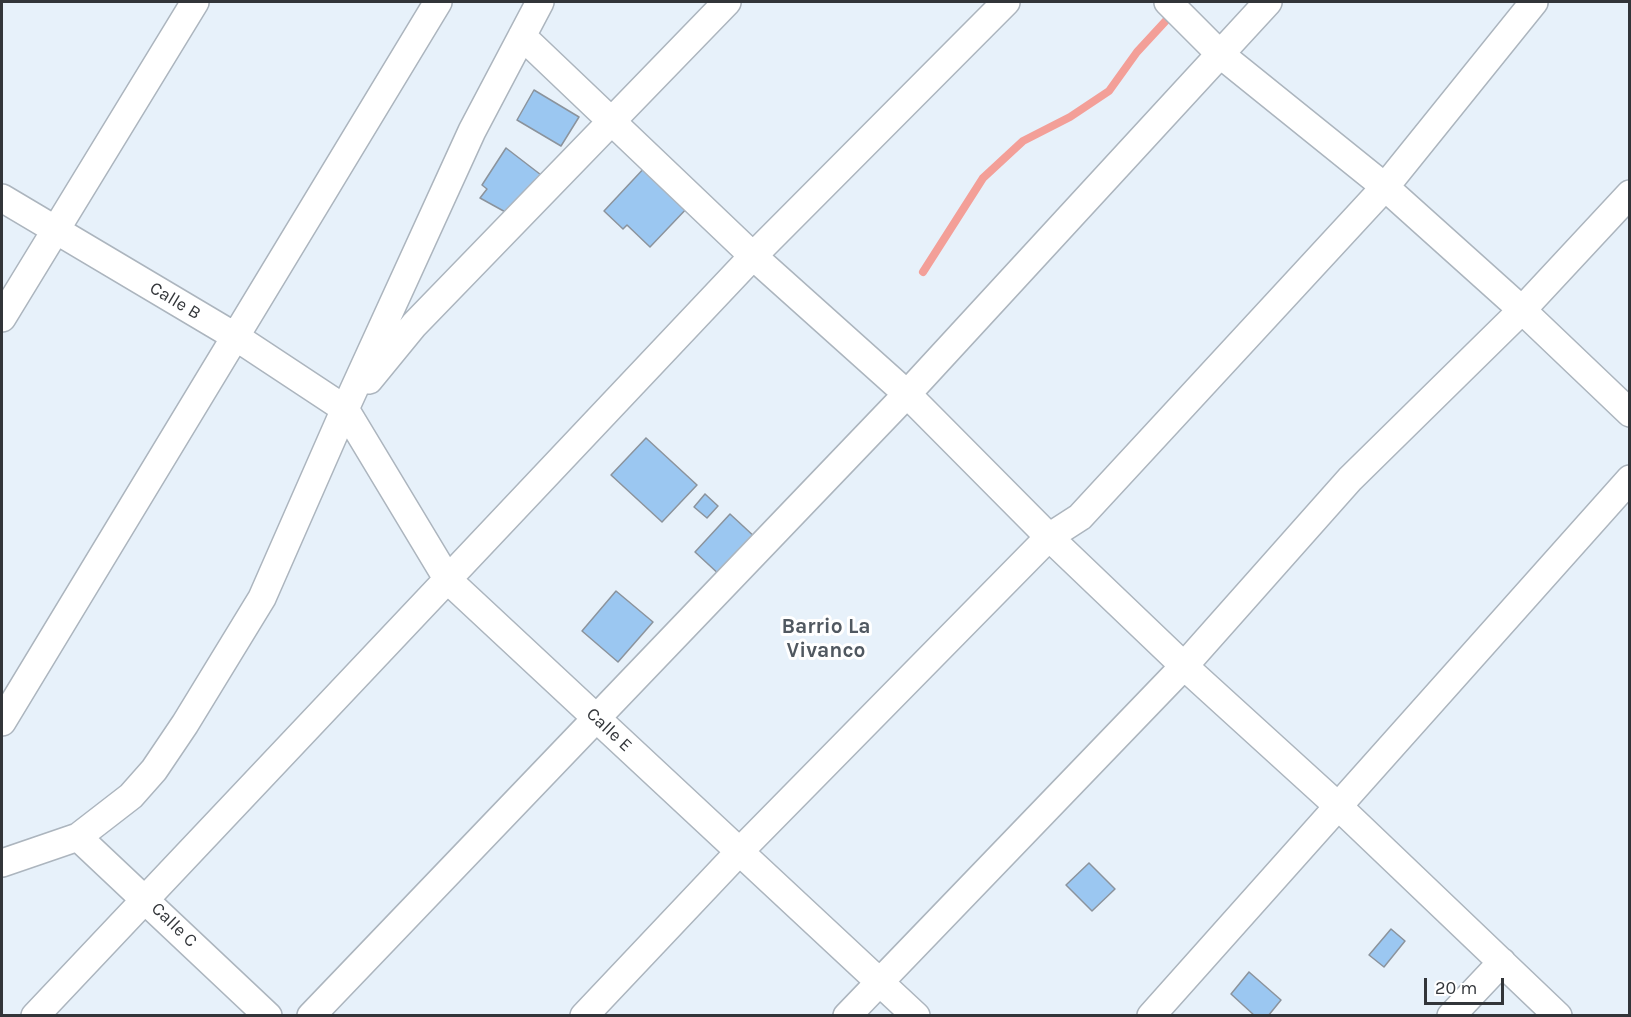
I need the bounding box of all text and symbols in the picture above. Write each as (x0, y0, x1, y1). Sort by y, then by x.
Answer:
street label: Calle B (146, 277, 204, 325)
district label: Barrio La Vivanco (781, 614, 871, 664)
street label: Calle E (582, 703, 636, 757)
street label: Calle C (147, 898, 201, 952)
scale bar (1427, 966, 1506, 1004)
text: 20 m (1435, 977, 1477, 999)

